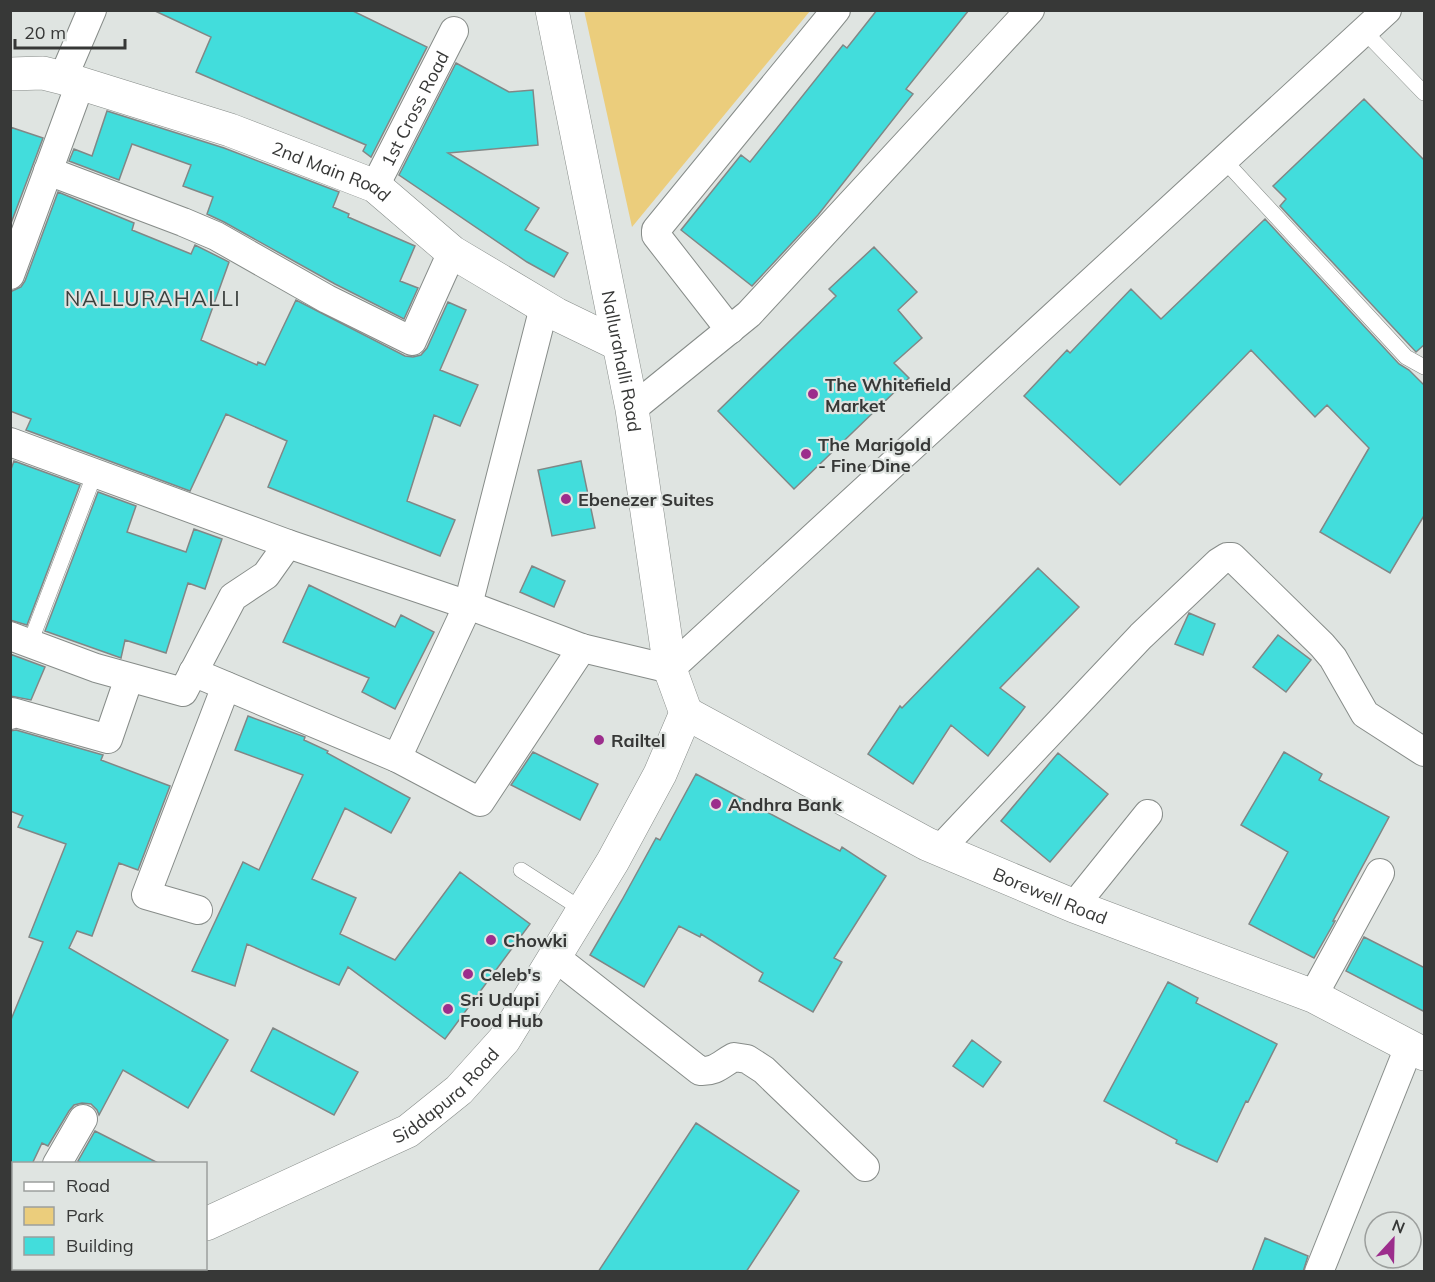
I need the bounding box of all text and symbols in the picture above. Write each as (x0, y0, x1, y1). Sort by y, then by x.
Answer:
scale bar (15, 12, 124, 50)
text: 20 m (24, 21, 66, 44)
street label: 1st Cross Road (376, 47, 453, 170)
street label: 2nd Main Road (269, 136, 396, 206)
district label: NALLURAHALLI (65, 285, 241, 311)
street label: Nallurahalli Road (597, 288, 647, 433)
place label: The Whitefield Market (825, 373, 951, 417)
marker: The Whitefield Market (806, 387, 820, 401)
place label: The Marigold - Fine Dine (818, 433, 931, 477)
marker: The Marigold - Fine Dine (799, 447, 813, 461)
place label: Ebenezer Suites (578, 488, 714, 511)
marker: Ebenezer Suites (559, 492, 573, 506)
place label: Railtel (611, 729, 665, 752)
marker: Railtel (592, 733, 606, 747)
place label: Andhra Bank (728, 793, 843, 816)
marker: Andhra Bank (709, 797, 723, 811)
street label: Borewell Road (990, 862, 1111, 929)
place label: Chowki (503, 929, 567, 952)
marker: Chowki (484, 933, 498, 947)
place label: Celeb's (480, 963, 541, 986)
marker: Celeb's (461, 967, 475, 981)
place label: Sri Udupi Food Hub (460, 988, 543, 1032)
marker: Sri Udupi Food Hub (441, 1002, 455, 1016)
street label: Siddapura Road (389, 1042, 504, 1148)
legend (12, 1162, 207, 1270)
text: Road (66, 1174, 110, 1197)
text: Park (66, 1204, 105, 1227)
north arrow (1363, 1210, 1423, 1270)
text: N (1389, 1215, 1408, 1238)
text: Building (66, 1234, 134, 1257)

